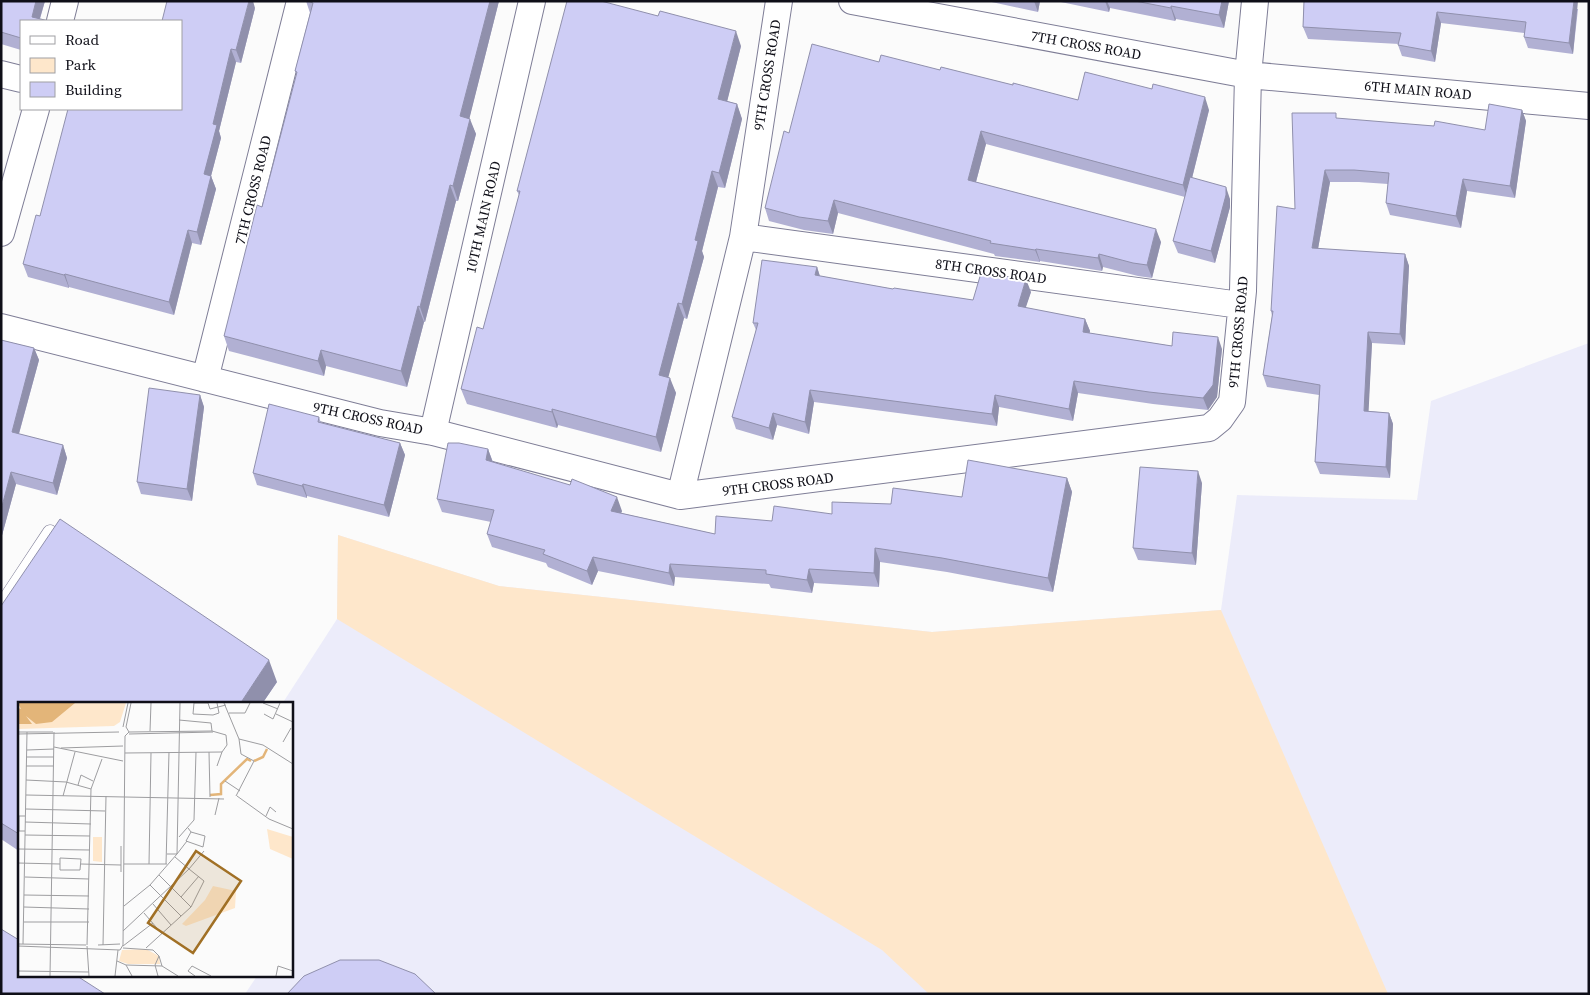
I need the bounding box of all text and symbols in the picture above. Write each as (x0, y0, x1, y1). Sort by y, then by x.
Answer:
street label: 9TH CROSS ROAD (748, 18, 786, 132)
legend (20, 20, 182, 110)
street label: 7TH CROSS ROAD (1029, 25, 1143, 65)
text: Road (65, 29, 99, 50)
text: Park (65, 54, 97, 75)
street label: 6TH MAIN ROAD (1364, 75, 1472, 105)
text: Building (65, 79, 122, 100)
street label: 7TH CROSS ROAD (230, 133, 276, 247)
street label: 10TH MAIN ROAD (460, 159, 506, 275)
street label: 8TH CROSS ROAD (934, 253, 1048, 289)
street label: 9TH CROSS ROAD (1223, 275, 1253, 389)
street label: 9TH CROSS ROAD (311, 397, 425, 439)
street label: 9TH CROSS ROAD (721, 467, 835, 501)
inset map (18, 702, 292, 978)

